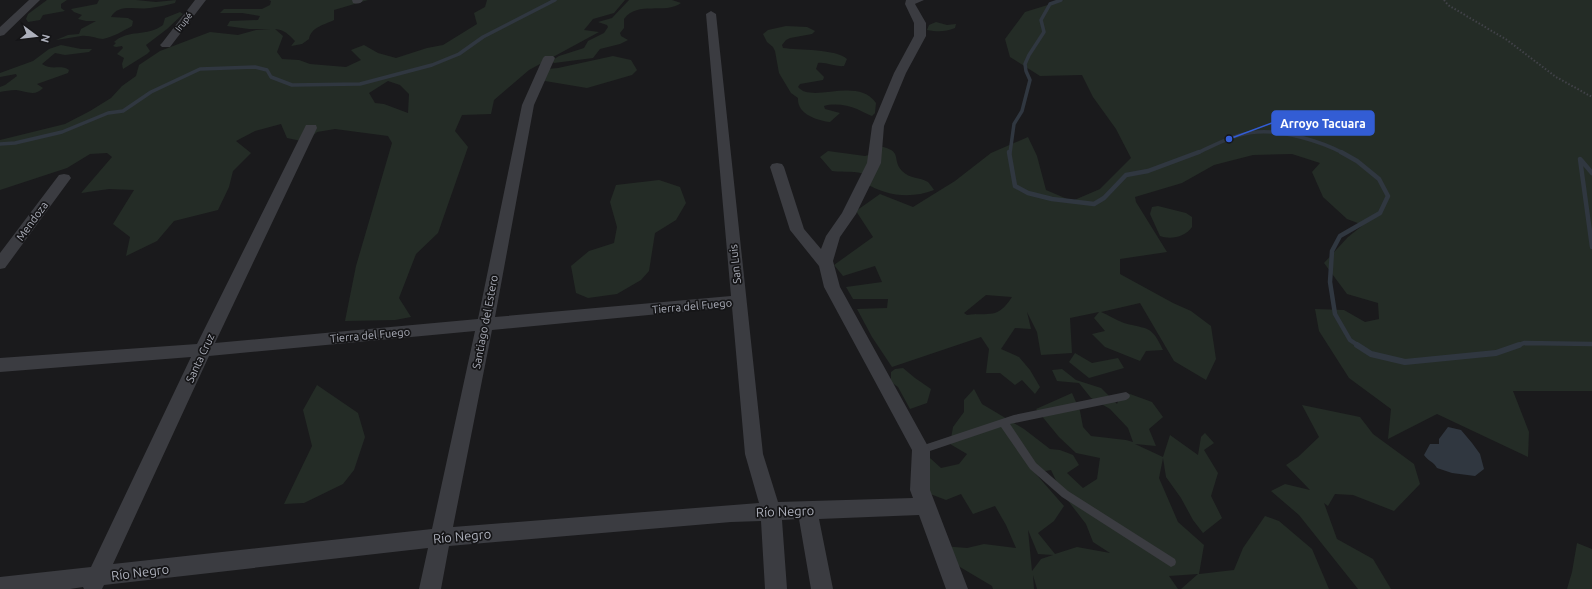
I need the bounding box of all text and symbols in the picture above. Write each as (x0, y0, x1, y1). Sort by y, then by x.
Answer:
street label: Irupé (174, 11, 194, 33)
north arrow (16, 16, 56, 56)
text: N (39, 33, 53, 44)
callout: Arroyo Tacuara (1272, 111, 1374, 135)
text: Arroyo Tacuara (1280, 117, 1366, 130)
street label: Mendoza (14, 199, 50, 243)
street label: San Luis (727, 243, 743, 284)
street label: Santiago del Estero (470, 274, 500, 370)
street label: Tierra del Fuego (652, 297, 732, 315)
street label: Tierra del Fuego (330, 326, 410, 344)
street label: Santa Cruz (183, 332, 217, 384)
street label: Río Negro (756, 503, 814, 519)
street label: Río Negro (432, 526, 492, 546)
street label: Río Negro (110, 561, 170, 583)

